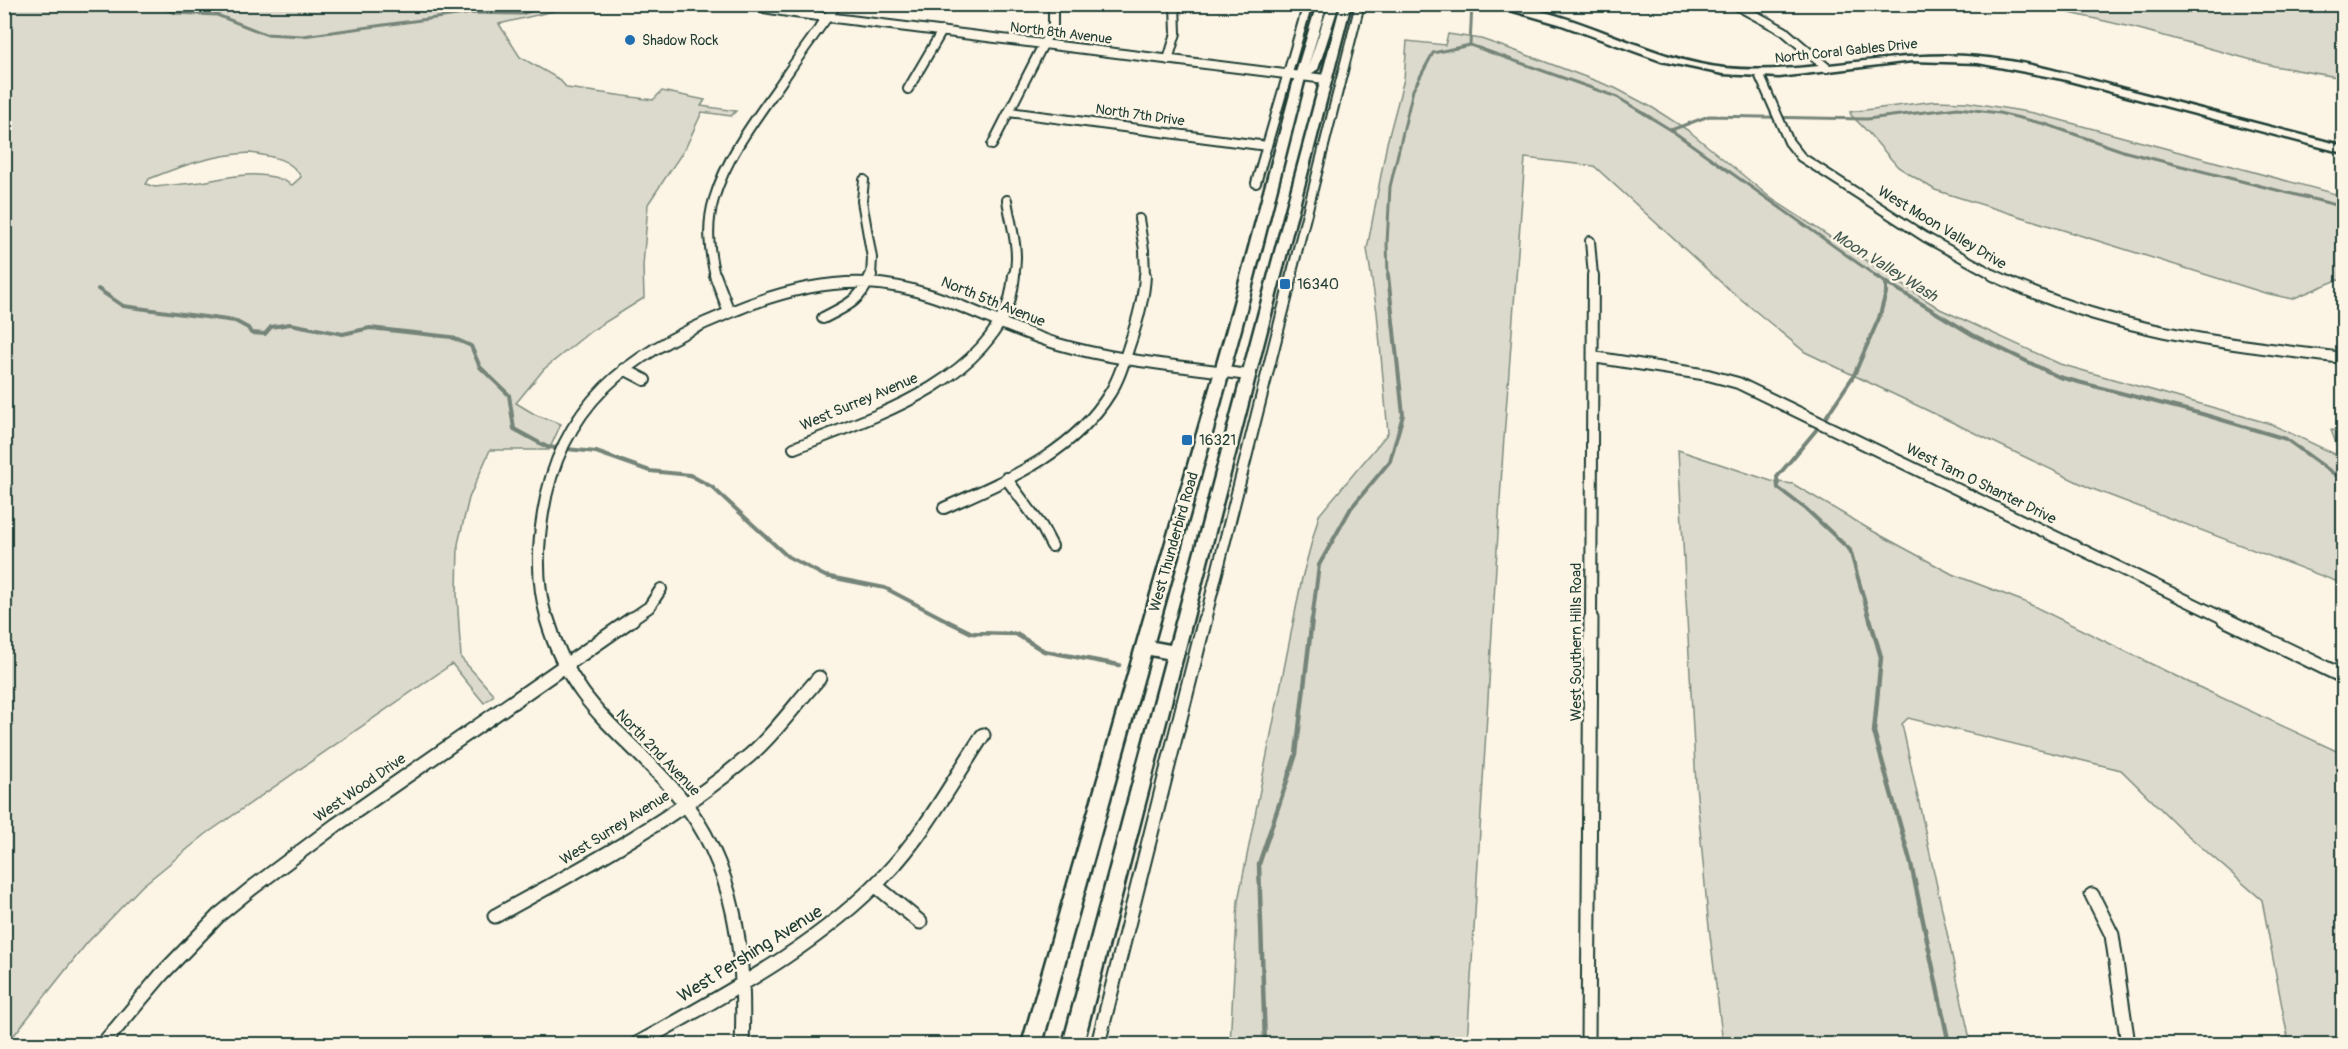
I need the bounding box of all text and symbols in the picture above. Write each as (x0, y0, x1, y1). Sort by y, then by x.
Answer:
street label: North 8th Avenue (1009, 18, 1113, 48)
place label: Shadow Rock (642, 32, 718, 49)
marker: Shadow Rock (623, 33, 637, 47)
street label: North Coral Gables Drive (1774, 35, 1918, 67)
street label: North 7th Drive (1094, 100, 1186, 130)
street label: West Moon Valley Drive (1874, 182, 2010, 274)
water label: Moon Valley Wash (1829, 226, 1942, 307)
street label: North 5th Avenue (938, 273, 1048, 332)
place label: 16340 (1297, 275, 1339, 294)
marker: 16340 (1278, 277, 1292, 291)
street label: West Surrey Avenue (797, 368, 921, 435)
place label: 16321 (1199, 431, 1236, 450)
marker: 16321 (1180, 433, 1194, 447)
street label: West Tam O Shanter Drive (1903, 439, 2060, 529)
street label: West Thunderbird Road (1145, 470, 1203, 614)
street label: West Southern Hills Road (1567, 563, 1586, 721)
street label: North 2nd Avenue (612, 706, 705, 801)
street label: West Wood Drive (310, 749, 410, 827)
street label: West Surrey Avenue (557, 786, 674, 869)
street label: West Pershing Avenue (673, 900, 827, 1008)

